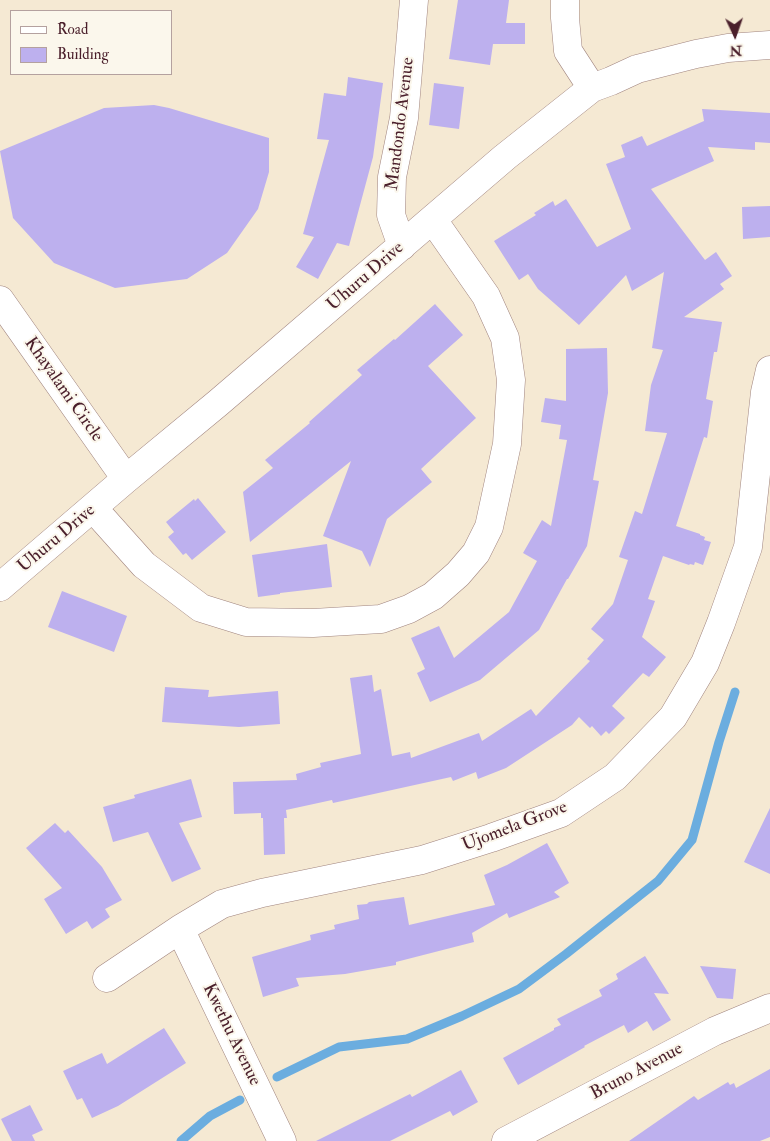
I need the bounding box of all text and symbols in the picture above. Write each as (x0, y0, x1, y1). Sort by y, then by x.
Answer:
legend (10, 10, 172, 75)
north arrow (710, 10, 760, 60)
text: Road (57, 20, 88, 39)
text: N (729, 42, 743, 59)
text: Building (57, 45, 109, 64)
street label: Mandondo Avenue (382, 56, 420, 192)
street label: Uhuru Drive (323, 238, 409, 316)
street label: Khayalami Circle (19, 333, 107, 447)
street label: Uhuru Drive (14, 500, 100, 578)
street label: Ujomela Grove (460, 797, 570, 857)
street label: Kwethu Avenue (197, 980, 265, 1090)
street label: Bruno Avenue (587, 1039, 687, 1105)

